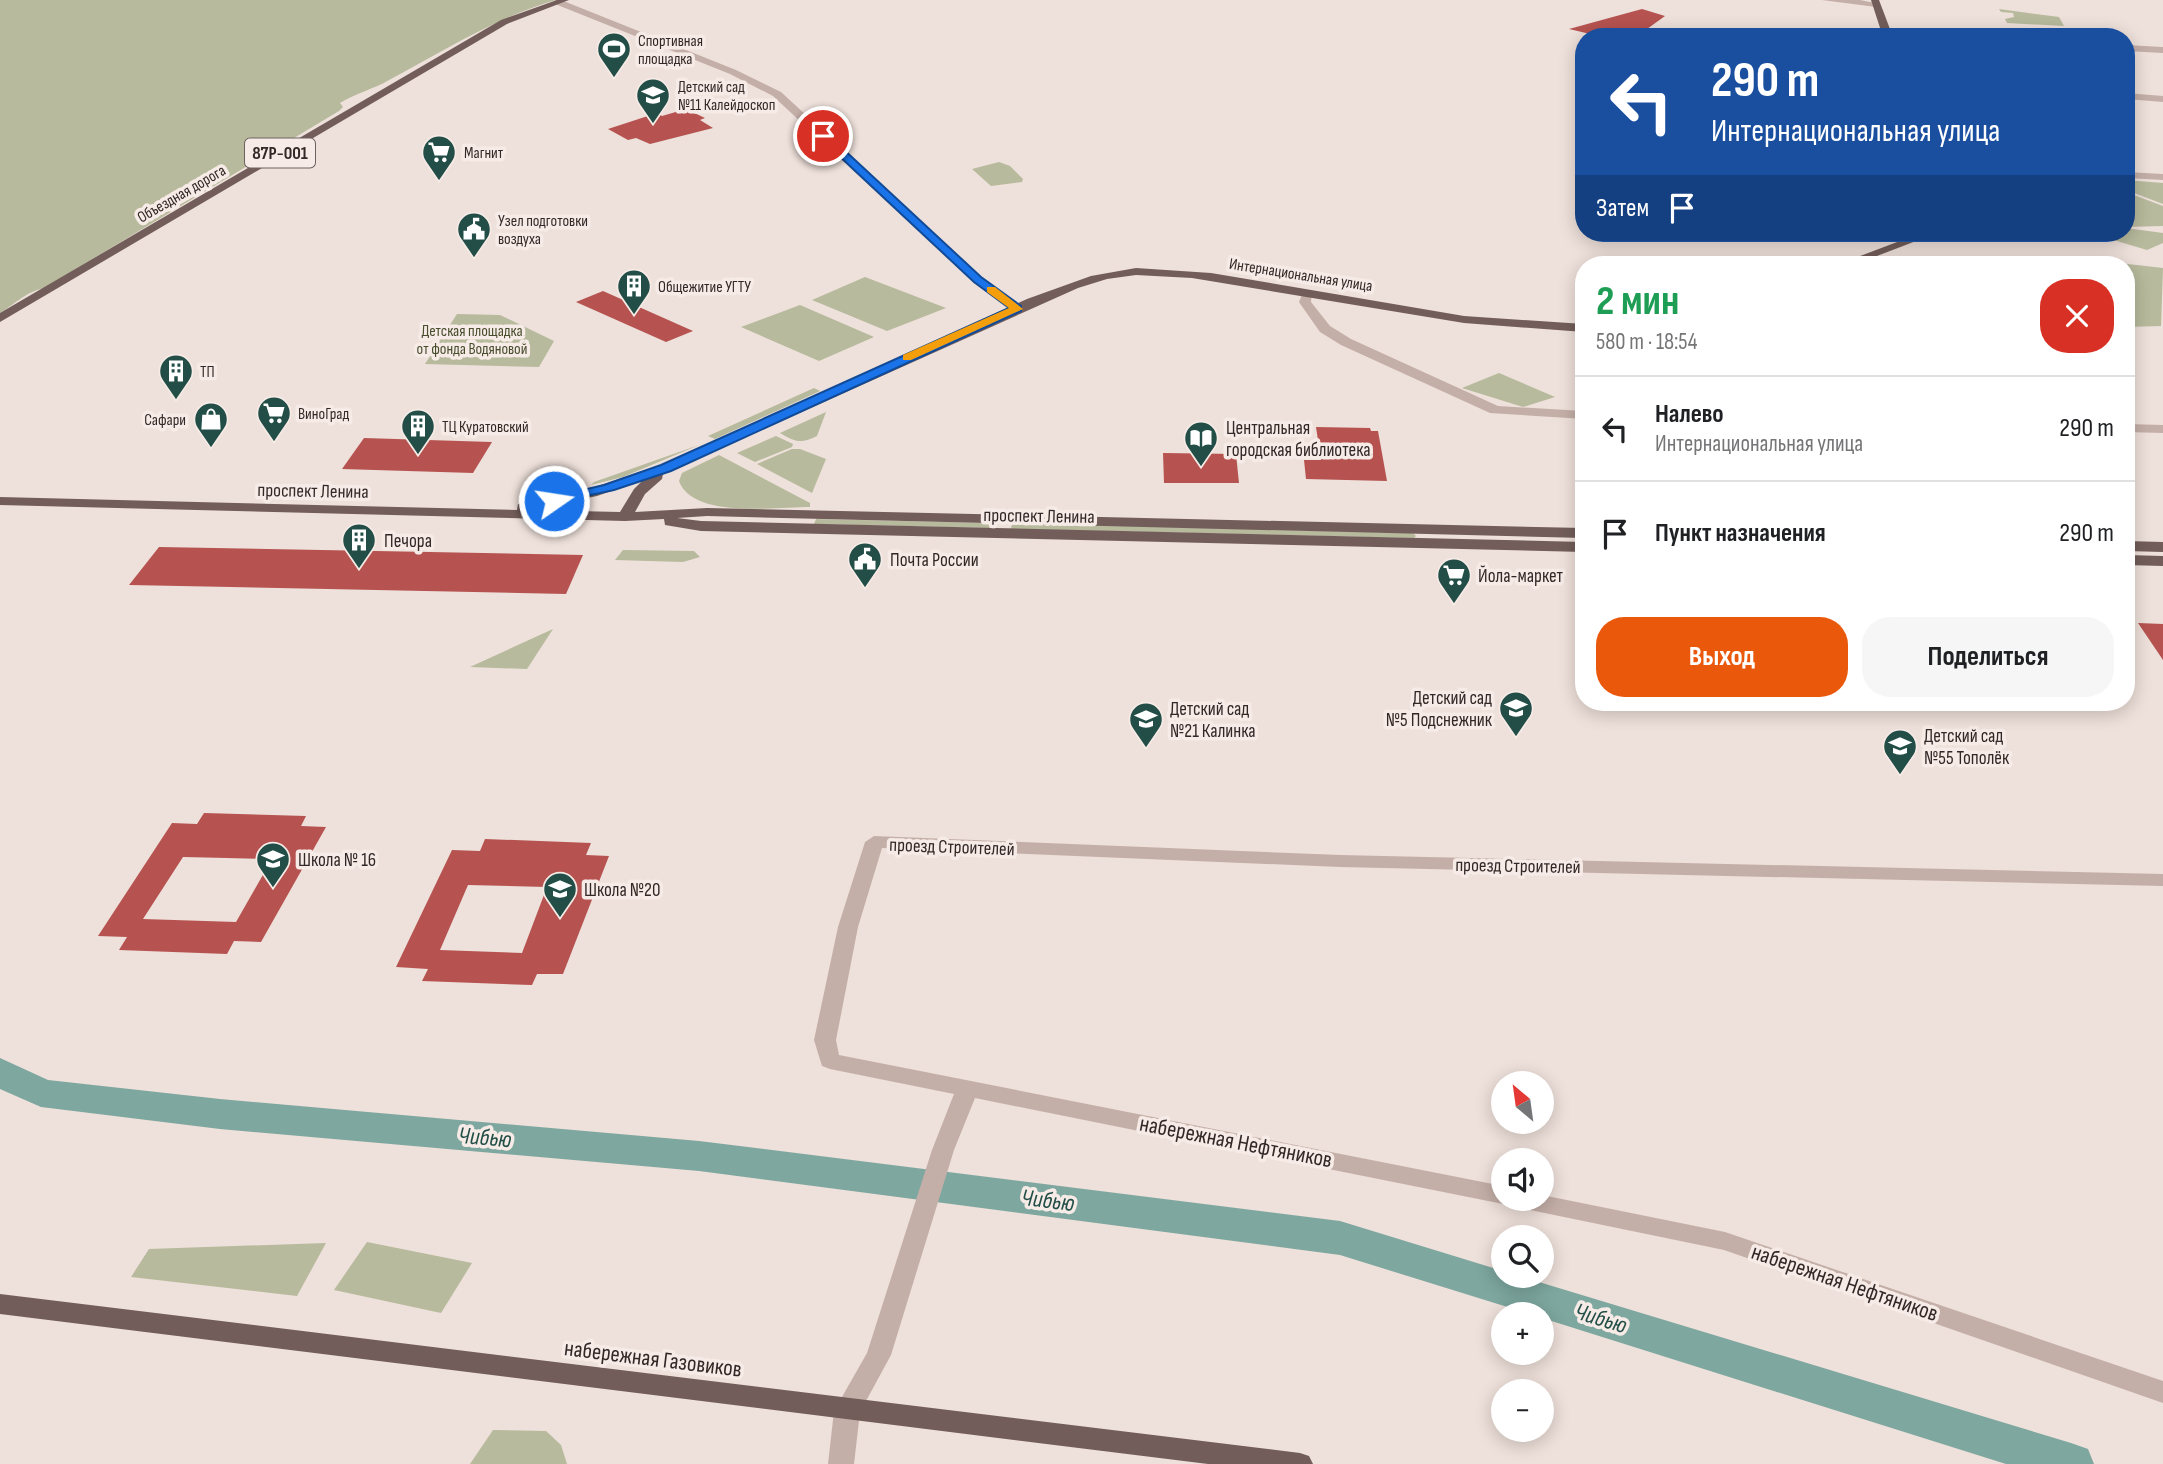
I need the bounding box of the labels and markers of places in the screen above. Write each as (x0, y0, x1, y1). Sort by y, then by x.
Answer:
sports icon: Спортивная площадка (595, 30, 633, 79)
place label: Спортивная площадка (638, 32, 703, 69)
school or university icon: Детский сад №11 Калейдоскоп (634, 76, 672, 125)
place label: Детский сад №11 Калейдоскоп (678, 78, 775, 115)
pin (793, 106, 853, 166)
supermarket icon: Магнит (420, 133, 458, 182)
place label: Магнит (464, 144, 504, 163)
public building icon: Узел подготовки воздуха (455, 210, 493, 259)
place label: Узел подготовки воздуха (498, 212, 588, 249)
building icon: Общежитие УГТУ (615, 267, 653, 316)
place label: Общежитие УГТУ (658, 278, 751, 297)
building icon: ТП (157, 352, 195, 401)
place label: ТП (200, 363, 215, 382)
supermarket icon: ВиноГрад (255, 394, 293, 443)
shop icon: Сафари (192, 400, 230, 449)
place label: ВиноГрад (298, 405, 350, 424)
building icon: ТЦ Куратовский (399, 407, 437, 456)
place label: Сафари (144, 411, 186, 430)
place label: Центральная городская библиотека (1226, 417, 1371, 462)
place label: ТЦ Куратовский (442, 418, 529, 437)
library icon: Центральная городская библиотека (1182, 419, 1220, 468)
building icon: Печора (340, 521, 378, 570)
place label: Печора (384, 530, 432, 553)
public building icon: Почта России (846, 540, 884, 589)
place label: Почта России (890, 549, 979, 572)
supermarket icon: Йола-маркет (1435, 556, 1473, 605)
place label: Йола-маркет (1478, 565, 1564, 588)
place label: Детский сад №5 Подснежник (1386, 687, 1493, 732)
school or university icon: Детский сад №5 Подснежник (1497, 689, 1535, 738)
place label: Детский сад №21 Калинка (1170, 698, 1256, 743)
school or university icon: Детский сад №21 Калинка (1127, 700, 1165, 749)
place label: Детский сад №55 Тополёк (1924, 725, 2010, 770)
school or university icon: Детский сад №55 Тополёк (1881, 727, 1919, 776)
school or university icon: Школа № 16 (254, 840, 292, 889)
place label: Школа № 16 (298, 849, 376, 872)
school or university icon: Школа №20 (541, 870, 579, 919)
place label: Школа №20 (584, 879, 660, 902)

